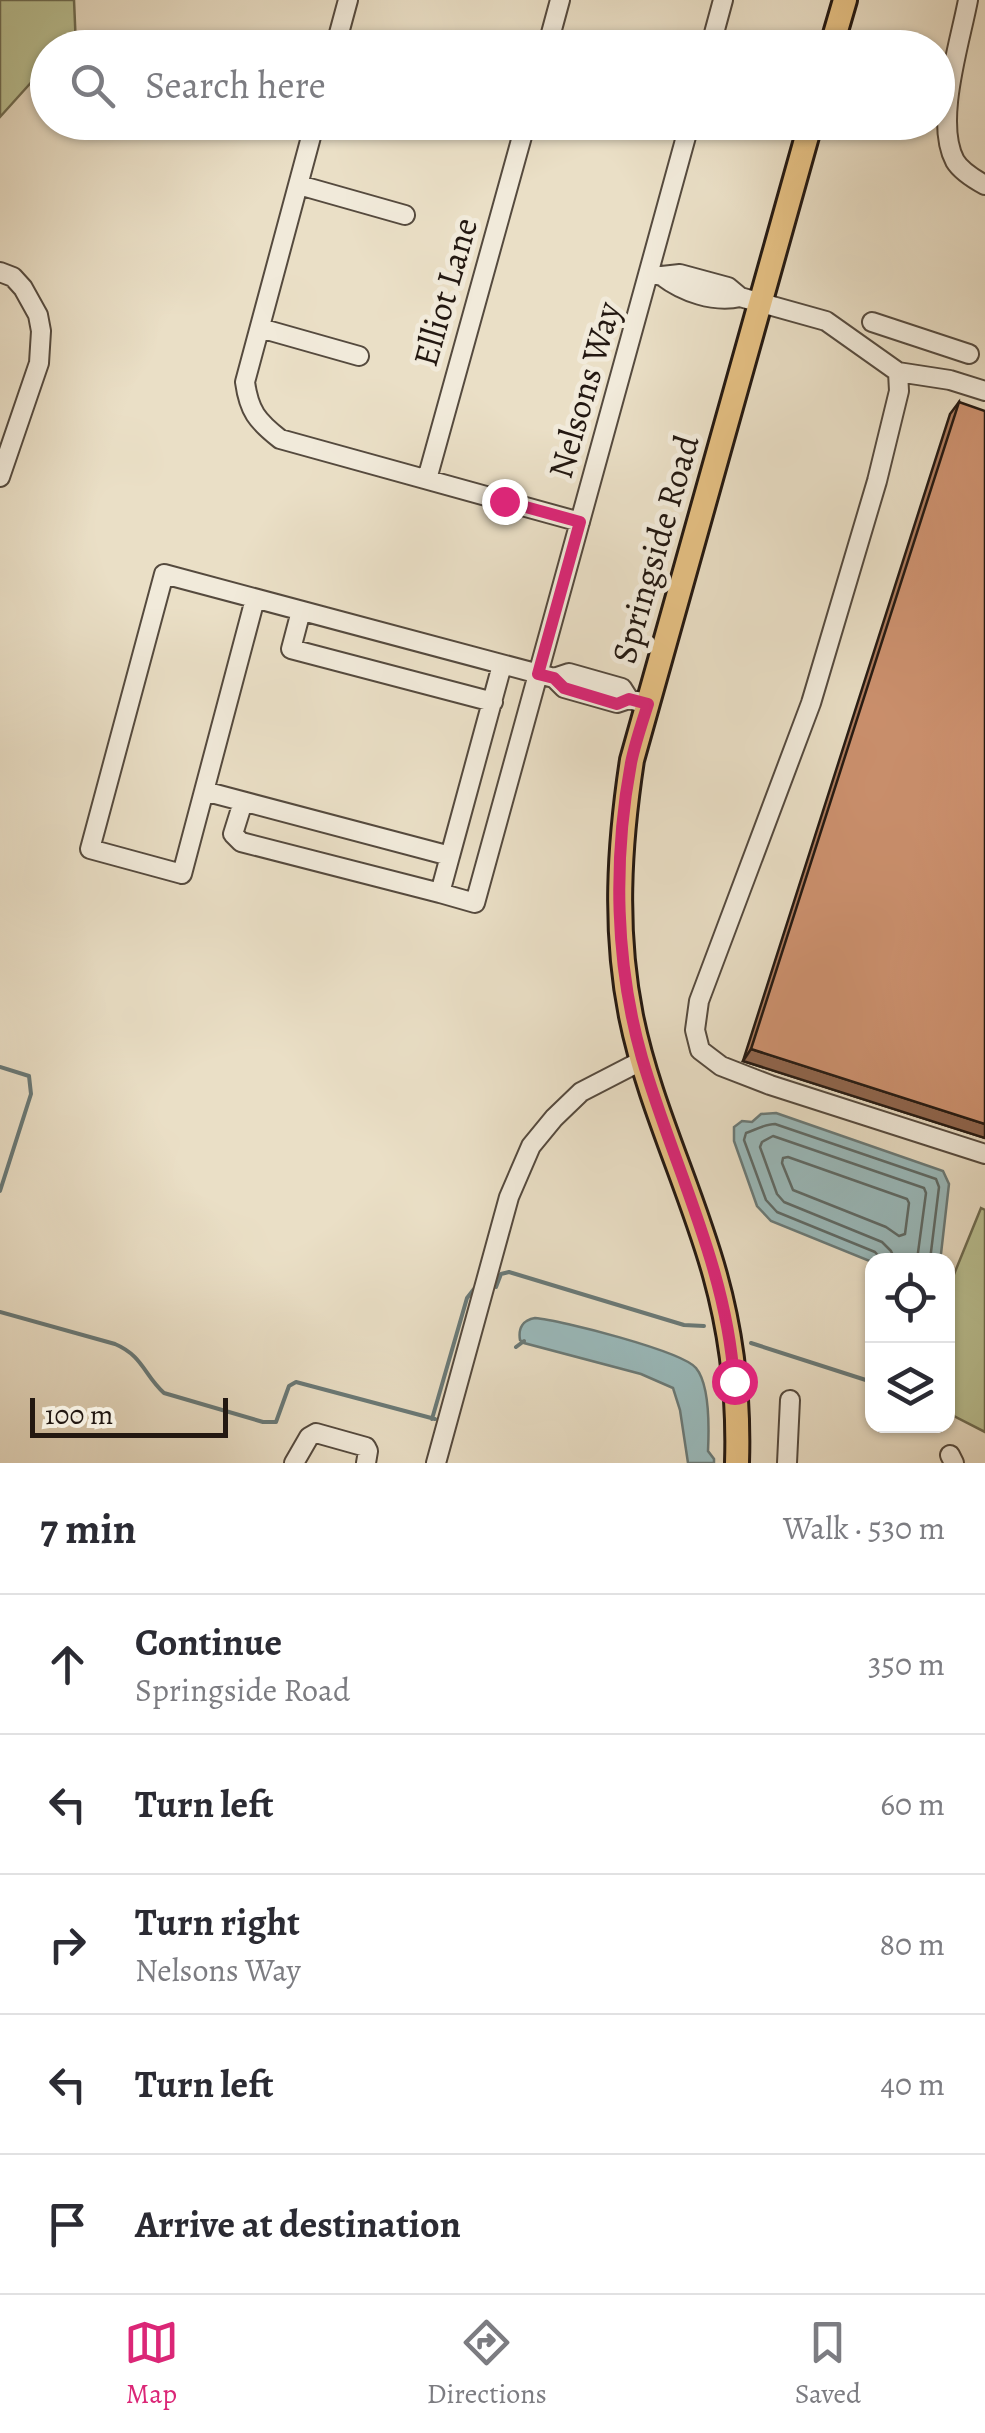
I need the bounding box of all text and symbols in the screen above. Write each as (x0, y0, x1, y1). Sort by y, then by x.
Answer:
search box (30, 30, 955, 140)
icon: search (65, 58, 120, 113)
text: Search here (145, 59, 326, 111)
street label: Elliot Lane (401, 212, 489, 372)
street label: Nelsons Way (536, 296, 632, 484)
street label: Springside Road (600, 429, 711, 669)
route end (482, 479, 528, 525)
map controls (865, 1253, 955, 1433)
button: locate (865, 1253, 955, 1343)
button: layers (865, 1343, 955, 1433)
route start (712, 1359, 758, 1405)
scale bar (30, 1393, 228, 1438)
text: 100 m (45, 1396, 113, 1434)
text: 7 min (40, 1500, 136, 1557)
text: Walk · 530 m (783, 1506, 945, 1550)
text: Continue (135, 1616, 282, 1668)
icon: ahead (40, 1637, 95, 1692)
text: 350 m (868, 1642, 945, 1686)
text: Springside Road (135, 1668, 350, 1712)
icon: left (40, 1777, 95, 1832)
text: Turn left (135, 1778, 274, 1830)
text: 60 m (880, 1782, 945, 1826)
text: Turn right (135, 1896, 300, 1948)
icon: right (40, 1917, 95, 1972)
text: 80 m (879, 1922, 945, 1966)
text: Nelsons Way (135, 1948, 301, 1992)
icon: left (40, 2057, 95, 2112)
text: Turn left (135, 2058, 274, 2110)
text: 40 m (880, 2062, 945, 2106)
icon: arrive (40, 2197, 95, 2252)
text: Arrive at destination (135, 2198, 461, 2250)
tab: Map (124, 2315, 179, 2413)
tab: Directions (427, 2315, 547, 2413)
tab: Saved (795, 2315, 861, 2413)

